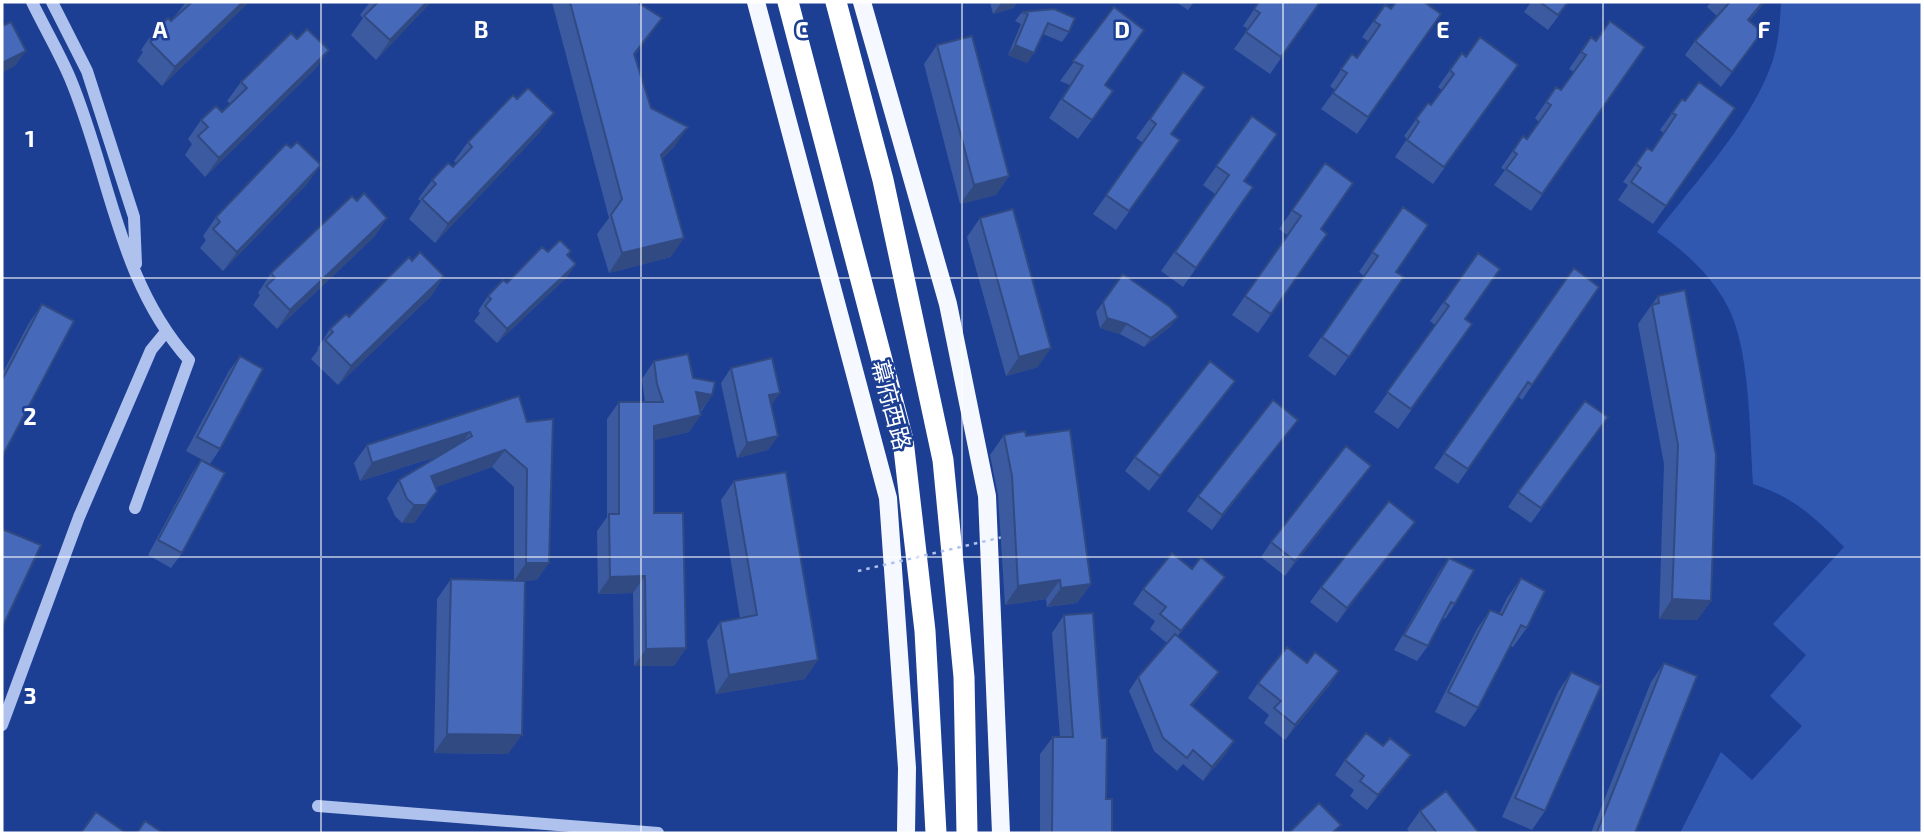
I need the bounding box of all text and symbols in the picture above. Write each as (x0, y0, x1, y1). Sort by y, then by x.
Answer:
text: A (152, 15, 168, 43)
text: B (474, 15, 488, 43)
text: C (795, 15, 809, 43)
text: D (1114, 15, 1130, 43)
text: E (1436, 15, 1450, 43)
text: F (1758, 15, 1771, 43)
text: 1 (25, 124, 35, 152)
street label: 幕府西路 (867, 357, 917, 453)
text: 2 (23, 402, 37, 430)
text: 3 (23, 681, 37, 709)

